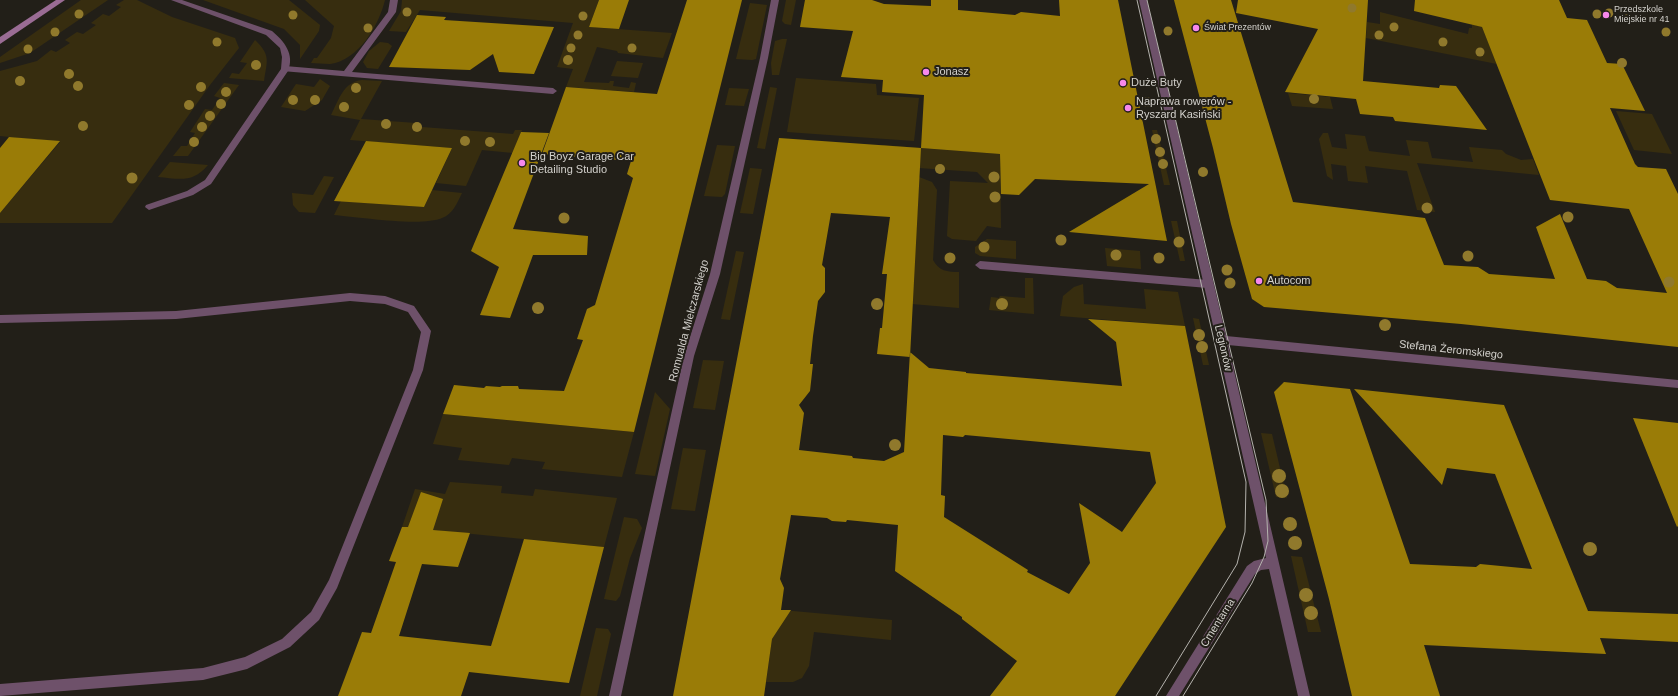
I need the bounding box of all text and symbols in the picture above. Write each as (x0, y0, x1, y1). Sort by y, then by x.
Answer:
place label: Przedszkole Miejskie nr 41 (1614, 5, 1670, 26)
marker: Przedszkole Miejskie nr 41 (1601, 10, 1611, 20)
marker: Świat Prezentów (1191, 23, 1201, 33)
place label: Świat Prezentów (1204, 23, 1271, 33)
place label: Jonasz (934, 65, 969, 79)
marker: Jonasz (921, 67, 931, 77)
place label: Duże Buty (1131, 76, 1182, 90)
marker: Duże Buty (1118, 78, 1128, 88)
place label: Naprawa rowerów - Ryszard Kasiński (1136, 95, 1231, 121)
marker: Naprawa rowerów - Ryszard Kasiński (1123, 103, 1133, 113)
place label: Big Boyz Garage Car Detailing Studio (530, 150, 634, 176)
marker: Big Boyz Garage Car Detailing Studio (517, 158, 527, 168)
street label: Romualda Mielczarskiego (666, 258, 712, 384)
place label: Autocom (1267, 274, 1310, 288)
marker: Autocom (1254, 276, 1264, 286)
street label: Legionów (1211, 324, 1235, 372)
street label: Stefana Żeromskiego (1398, 338, 1504, 362)
street label: Cmentarna (1198, 596, 1238, 650)

